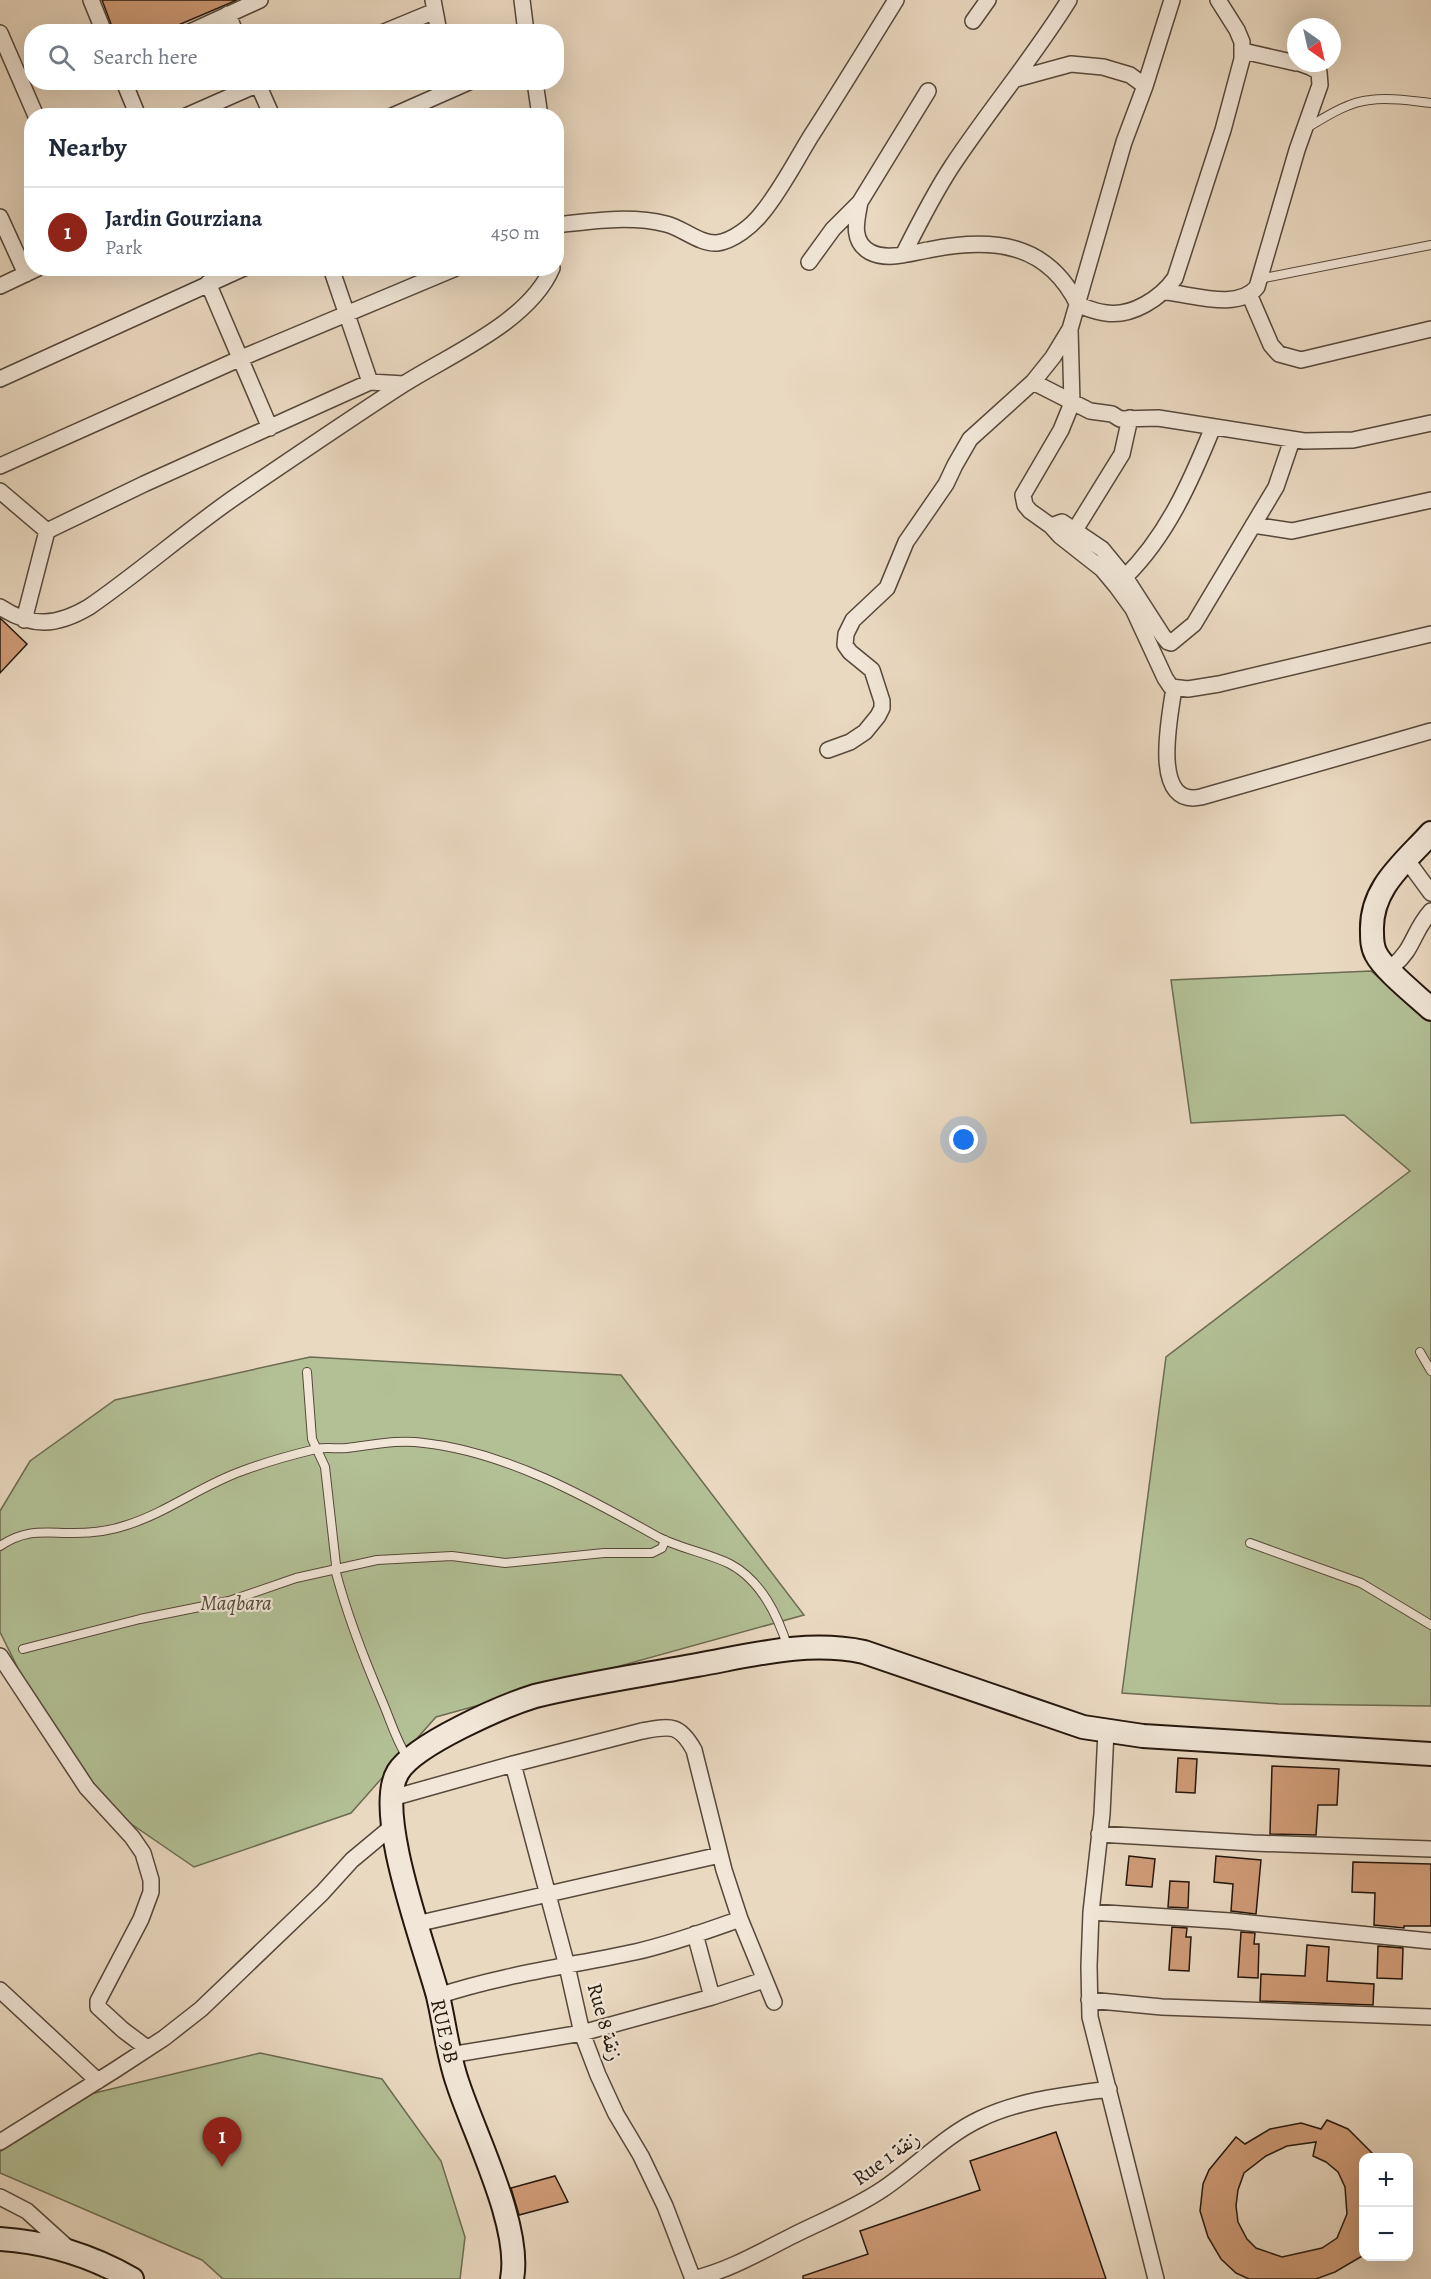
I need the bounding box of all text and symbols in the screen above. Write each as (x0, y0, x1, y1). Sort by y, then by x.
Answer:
north arrow (1287, 18, 1341, 72)
search box (24, 24, 564, 90)
icon: search (45, 41, 78, 74)
text: Search here (93, 42, 198, 72)
text: Nearby (48, 130, 127, 165)
text: Jardin Gourziana (105, 204, 262, 234)
text: 1 (64, 219, 71, 246)
text: 450 m (491, 219, 540, 246)
text: Park (105, 234, 143, 261)
your location (949, 1125, 978, 1154)
park label: Maqbara (200, 1589, 272, 1617)
street label: Rue 8 زنقة (581, 1980, 629, 2064)
street label: RUE 9B (424, 1996, 466, 2066)
pin: 1 (202, 2118, 242, 2167)
street label: Rue 1 زنقة (847, 2124, 925, 2192)
map controls (1359, 2153, 1413, 2261)
button: + (1359, 2153, 1413, 2207)
button: − (1359, 2207, 1413, 2261)

